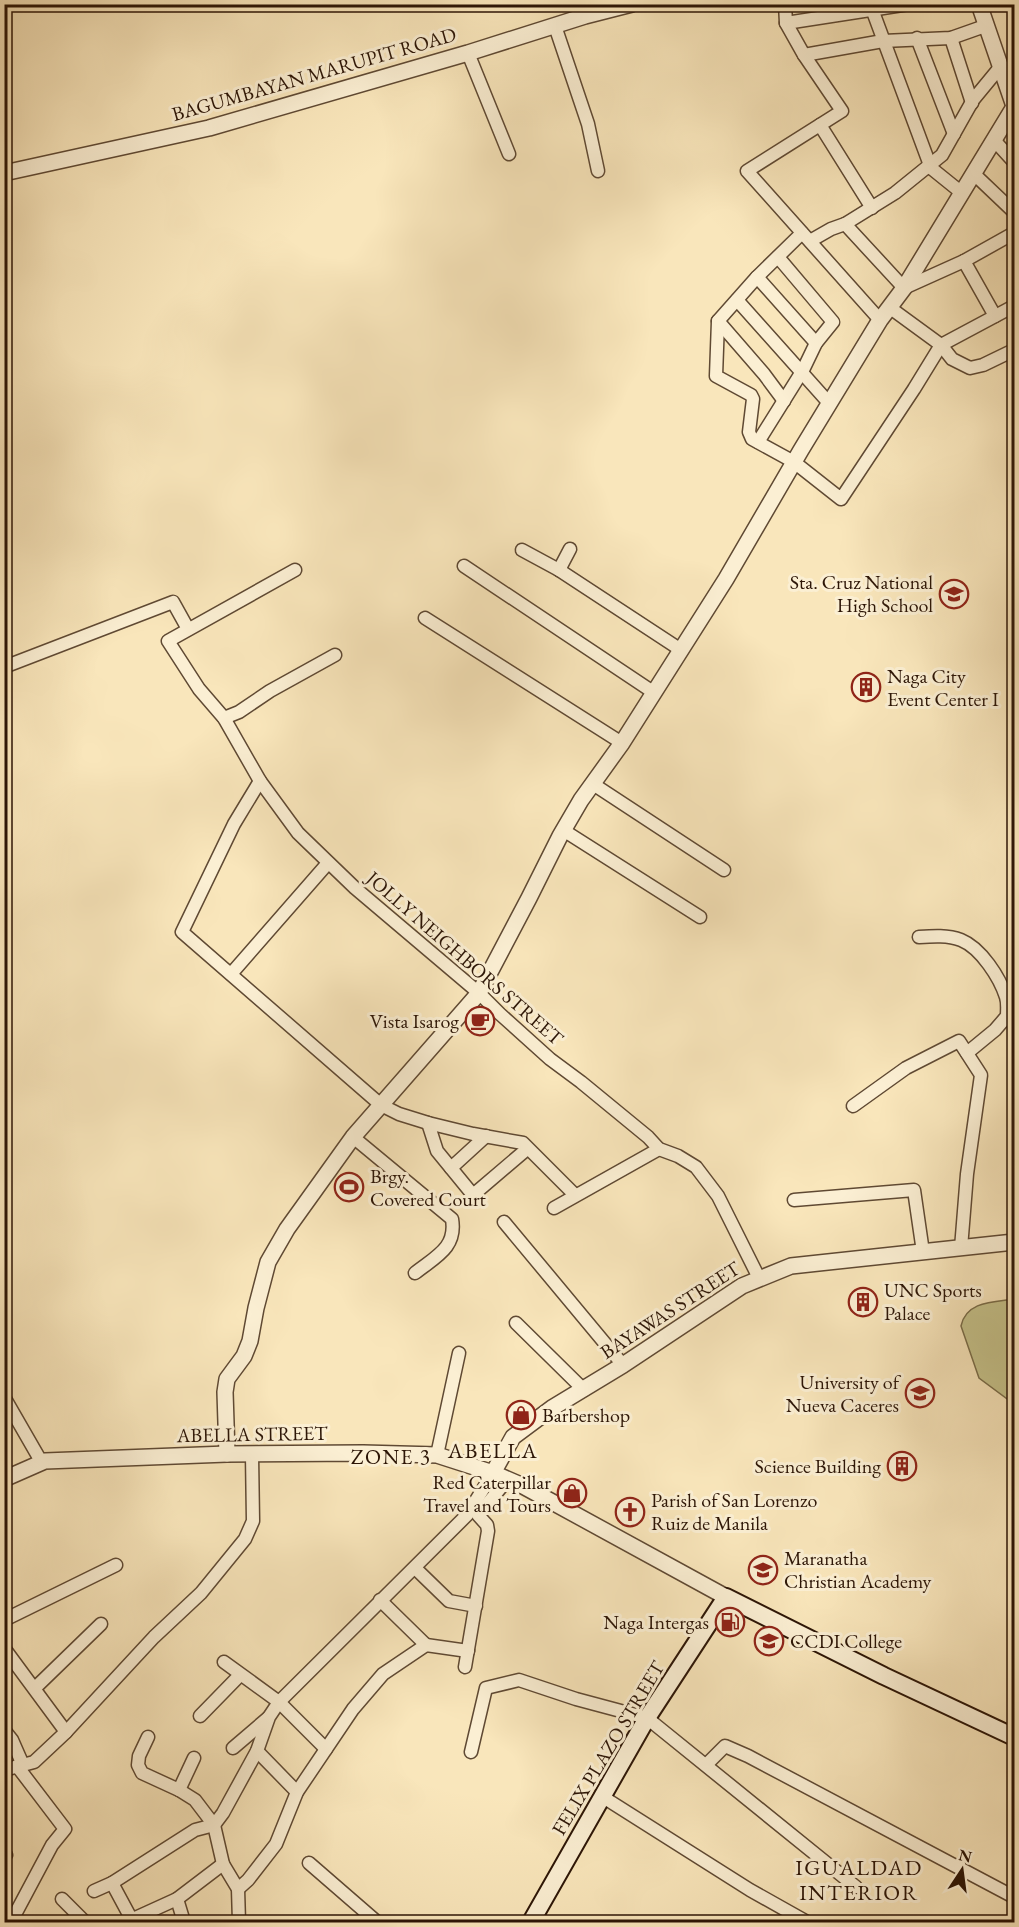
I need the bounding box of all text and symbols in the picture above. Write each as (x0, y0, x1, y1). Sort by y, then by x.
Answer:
street label: BAGUMBAYAN MARUPIT ROAD (169, 21, 459, 127)
place label: Sta. Cruz National High School (790, 569, 933, 618)
school or university icon: Sta. Cruz National High School (938, 578, 970, 610)
place label: Naga City Event Center I (887, 663, 999, 712)
building icon: Naga City Event Center I (850, 671, 882, 703)
street label: JOLLY NEIGHBORS STREET (359, 864, 570, 1051)
cafe icon: Vista Isarog (464, 1005, 496, 1037)
place label: Vista Isarog (370, 1008, 459, 1034)
place label: Brgy. Covered Court (370, 1163, 487, 1212)
sports icon: Brgy. Covered Court (333, 1171, 365, 1203)
street label: BAYAWAS STREET (595, 1255, 745, 1365)
place label: UNC Sports Palace (884, 1277, 982, 1326)
building icon: UNC Sports Palace (847, 1286, 879, 1318)
place label: University of Nueva Caceres (786, 1369, 902, 1418)
school or university icon: University of Nueva Caceres (904, 1377, 936, 1409)
shop icon: Barbershop (505, 1399, 537, 1431)
place label: Barbershop (542, 1402, 630, 1428)
street label: ABELLA STREET (175, 1420, 328, 1448)
district label: ABELLA (447, 1436, 538, 1465)
district label: ZONE 3 (351, 1443, 431, 1470)
building icon: Science Building (886, 1450, 918, 1482)
place label: Science Building (755, 1453, 881, 1479)
place label: Red Caterpillar Travel and Tours (423, 1469, 551, 1518)
shop icon: Red Caterpillar Travel and Tours (556, 1477, 588, 1509)
place label: Parish of San Lorenzo Ruiz de Manila (651, 1487, 818, 1536)
church icon: Parish of San Lorenzo Ruiz de Manila (614, 1496, 646, 1528)
place label: Maranatha Christian Academy (784, 1545, 932, 1594)
school or university icon: Maranatha Christian Academy (747, 1554, 779, 1586)
fuel station icon: Naga Intergas (714, 1606, 746, 1638)
place label: Naga Intergas (603, 1609, 709, 1635)
school or university icon: CCDI College (753, 1625, 785, 1657)
place label: CCDI College (790, 1628, 902, 1654)
street label: FELIX PLAZO STREET (546, 1656, 671, 1840)
north arrow (932, 1840, 992, 1900)
text: N (957, 1844, 974, 1868)
district label: IGUALDAD INTERIOR (795, 1853, 923, 1907)

